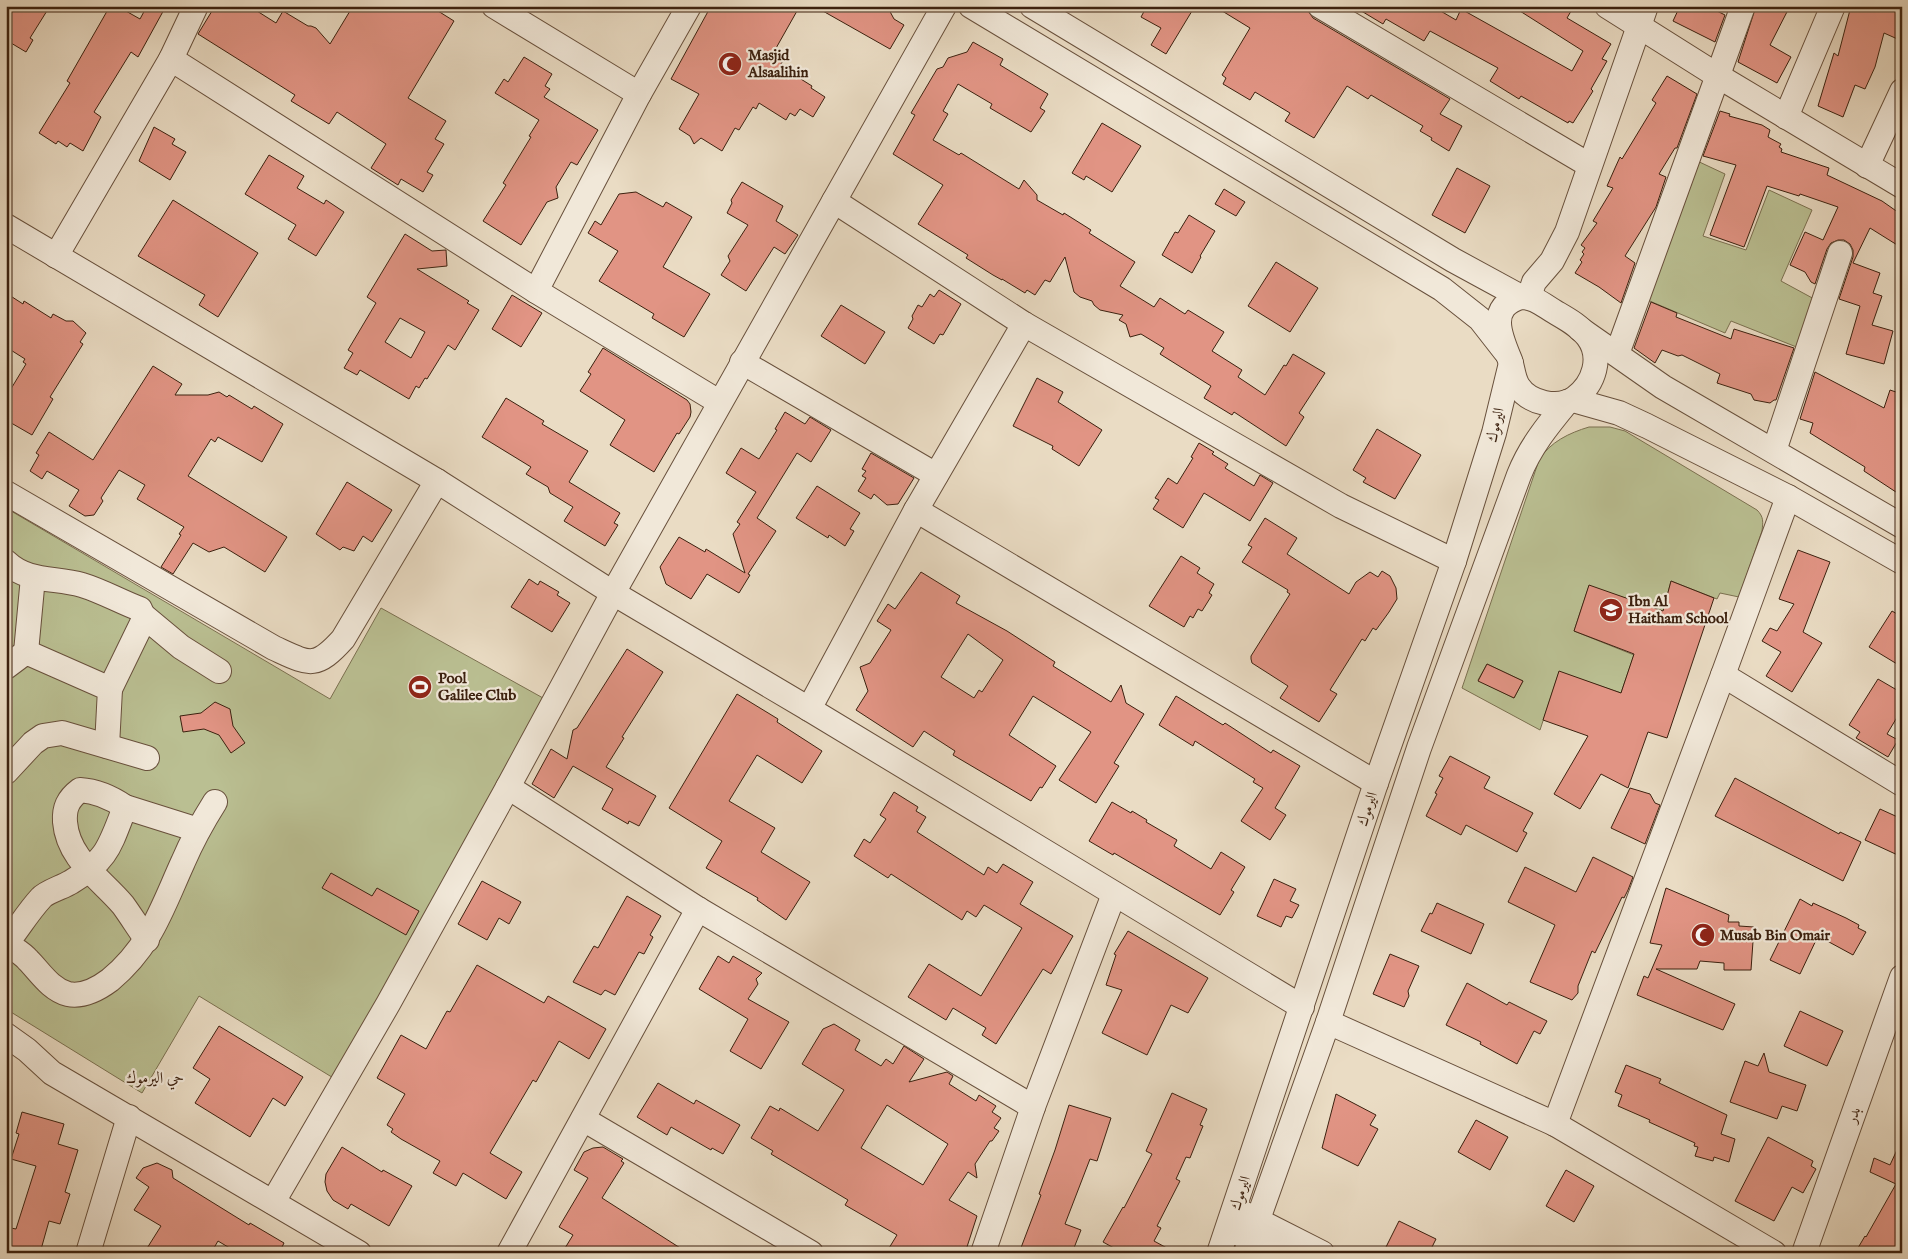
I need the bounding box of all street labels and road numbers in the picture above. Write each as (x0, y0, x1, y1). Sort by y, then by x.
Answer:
street label: اليرموك (1482, 406, 1509, 444)
street label: اليرموك (1353, 790, 1382, 829)
street label: بدر (1841, 1105, 1865, 1128)
street label: اليرموك (1226, 1174, 1255, 1213)

